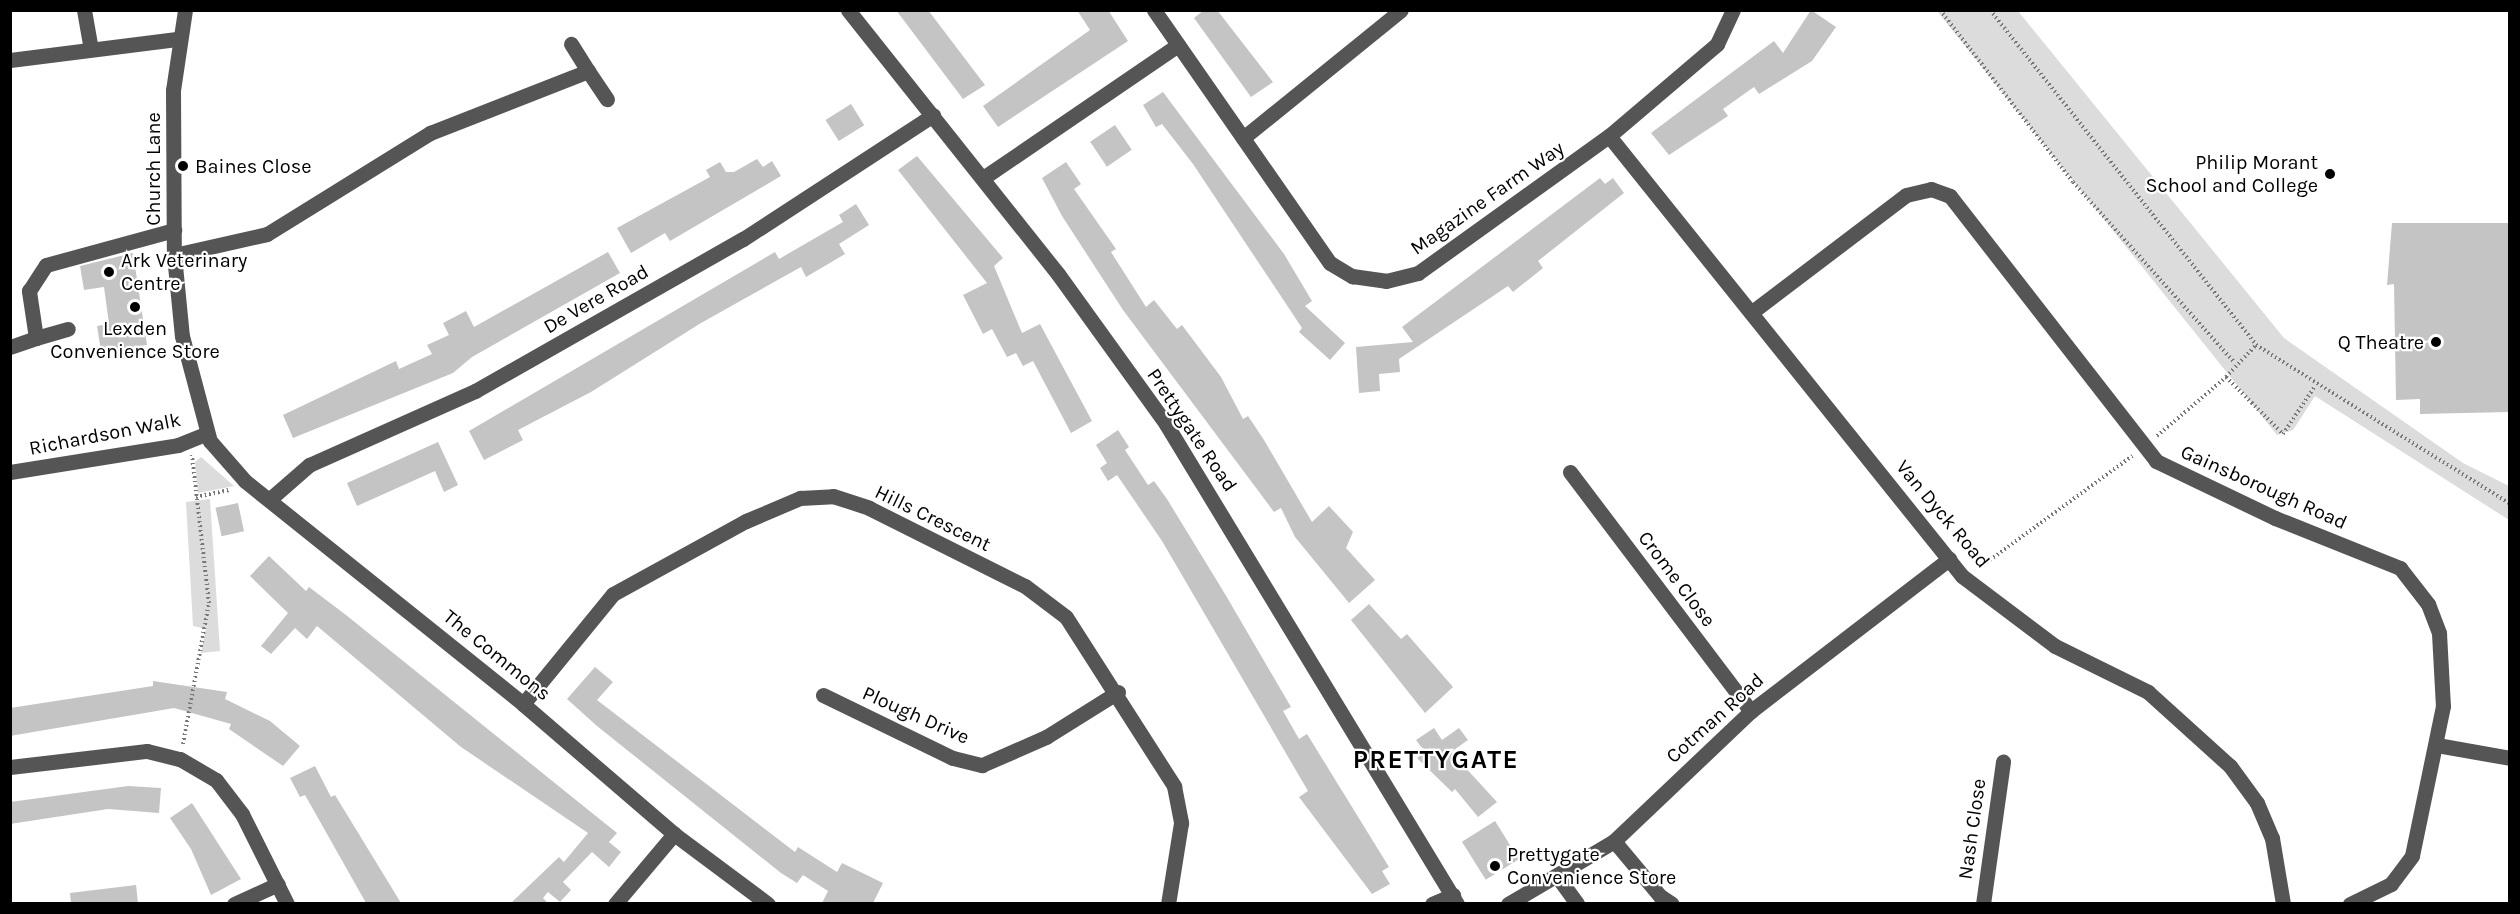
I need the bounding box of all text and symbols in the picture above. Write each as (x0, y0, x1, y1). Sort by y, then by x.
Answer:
street label: Church Lane (141, 112, 165, 226)
street label: Magazine Farm Way (1406, 136, 1568, 260)
place label: Philip Morant School and College (2145, 150, 2318, 197)
place label: Baines Close (195, 154, 312, 178)
marker: Baines Close (176, 159, 190, 173)
marker: Philip Morant School and College (2323, 167, 2337, 181)
place label: Ark Veterinary Centre (121, 248, 247, 295)
street label: De Vere Road (539, 259, 653, 339)
marker: Ark Veterinary Centre (102, 265, 116, 279)
marker: Lexden Convenience Store (128, 300, 142, 314)
place label: Lexden Convenience Store (50, 316, 220, 363)
place label: Q Theatre (2338, 330, 2424, 354)
marker: Q Theatre (2429, 335, 2443, 349)
street label: Prettygate Road (1142, 364, 1242, 496)
street label: Richardson Walk (27, 408, 183, 460)
street label: Gainsborough Road (2177, 440, 2351, 534)
street label: Van Dyck Road (1891, 455, 1995, 573)
street label: Hills Crescent (871, 480, 995, 556)
street label: Crome Close (1633, 526, 1721, 632)
street label: The Commons (438, 604, 556, 706)
street label: Cotman Road (1661, 668, 1769, 768)
street label: Plough Drive (859, 681, 973, 749)
district label: PRETTYGATE (1353, 744, 1519, 776)
street label: Nash Close (1953, 777, 1991, 881)
place label: Prettygate Convenience Store (1507, 843, 1676, 890)
marker: Prettygate Convenience Store (1488, 859, 1502, 873)

